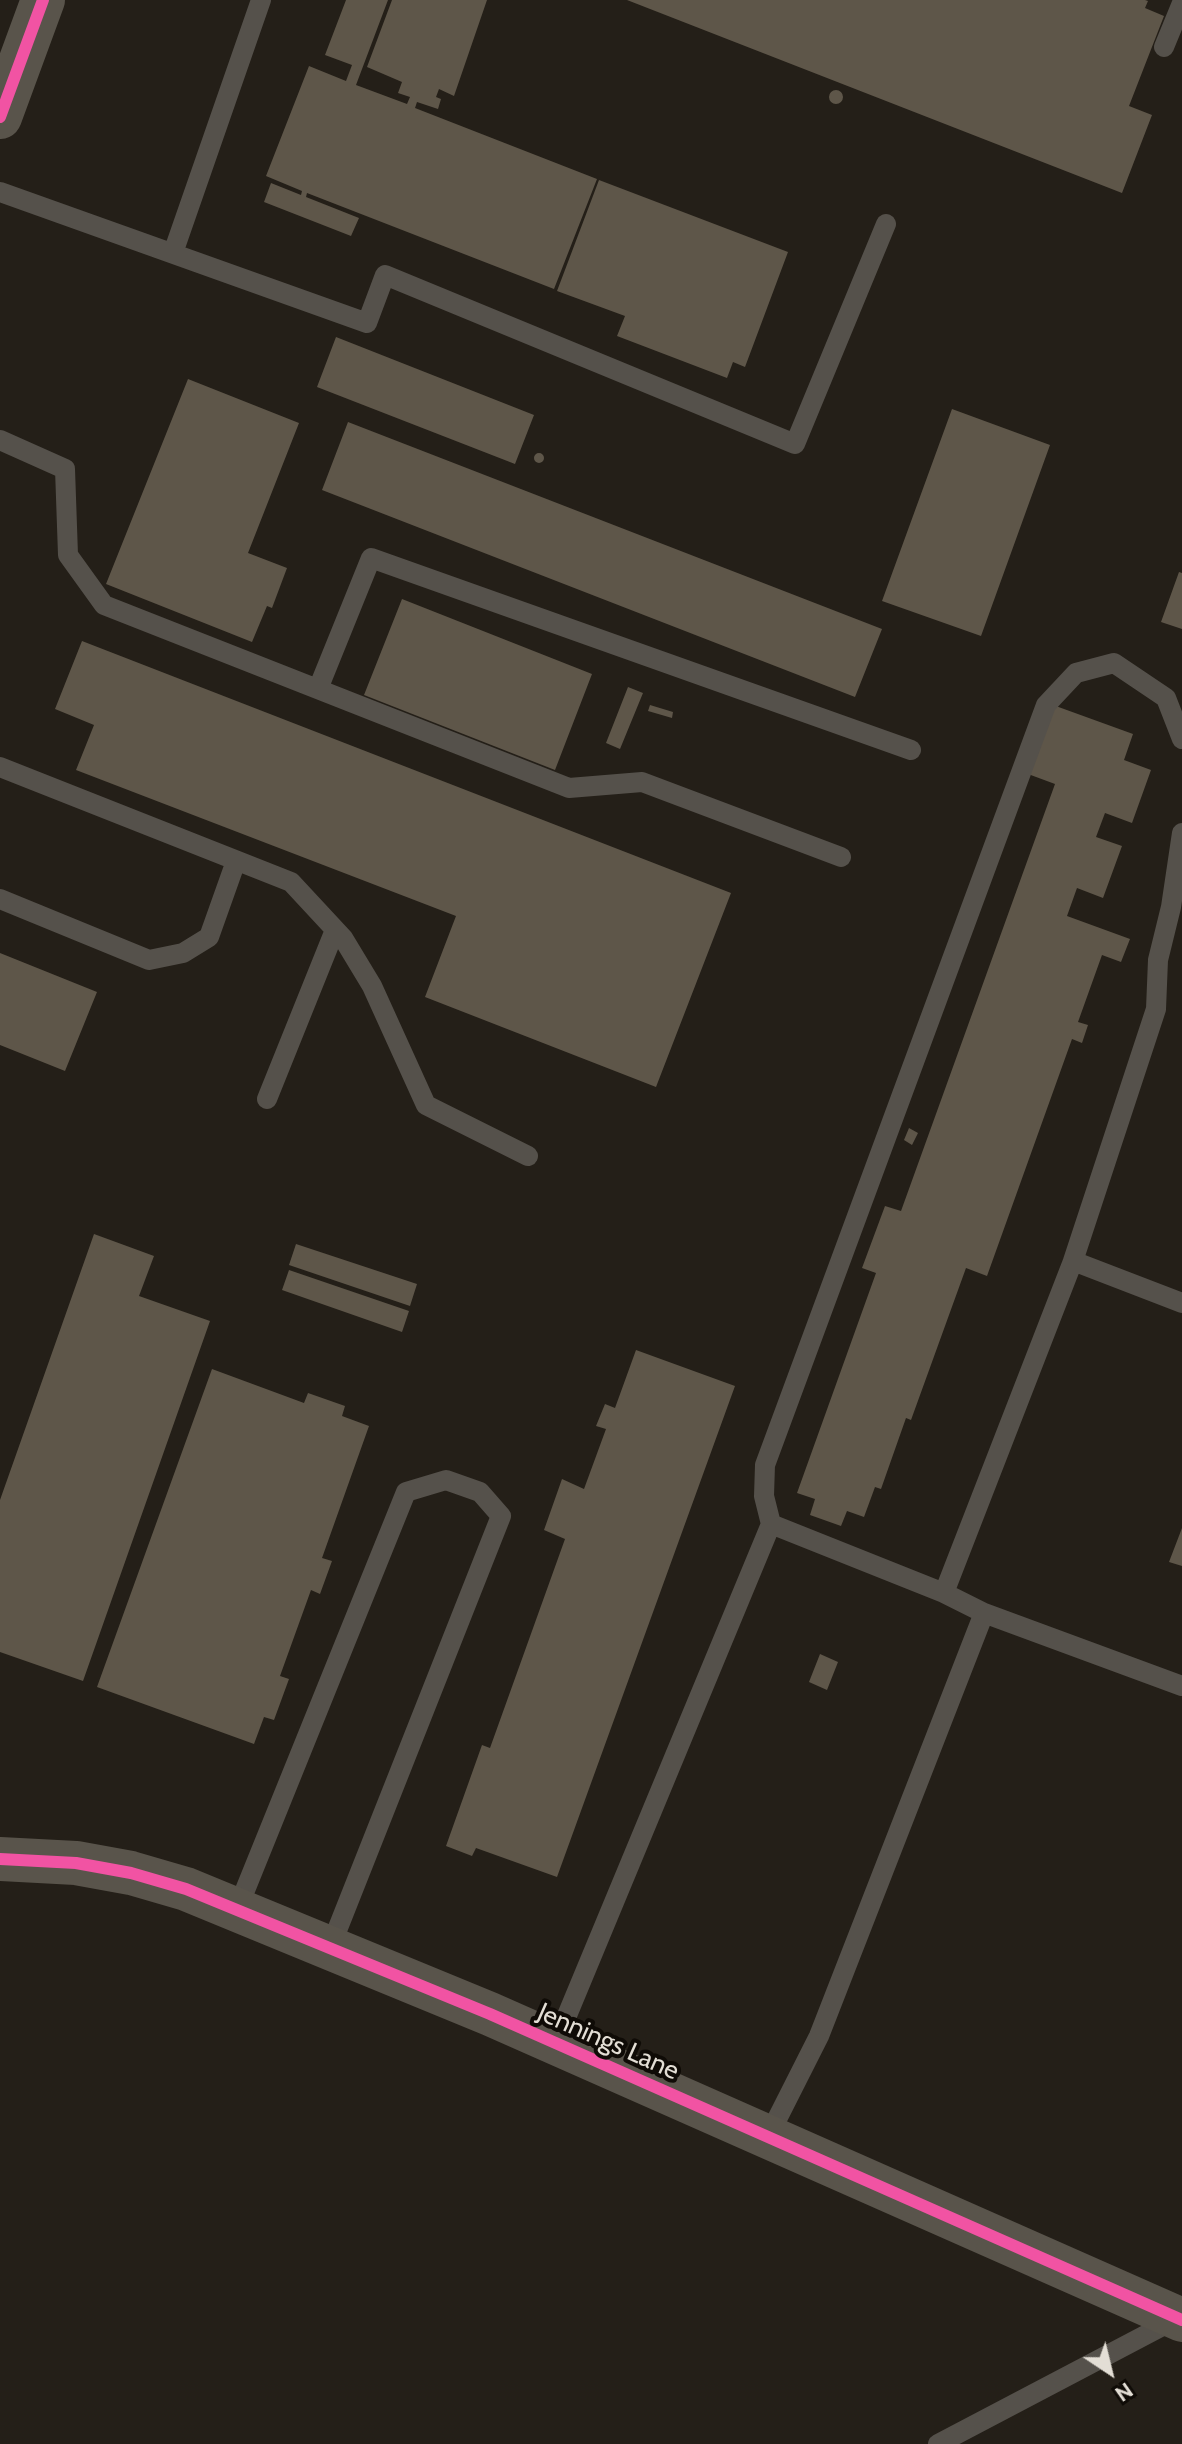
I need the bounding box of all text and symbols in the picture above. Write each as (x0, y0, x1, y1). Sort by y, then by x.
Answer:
street label: Jennings Lane (532, 1997, 684, 2087)
north arrow (1070, 2332, 1150, 2412)
text: N (1110, 2377, 1138, 2408)

